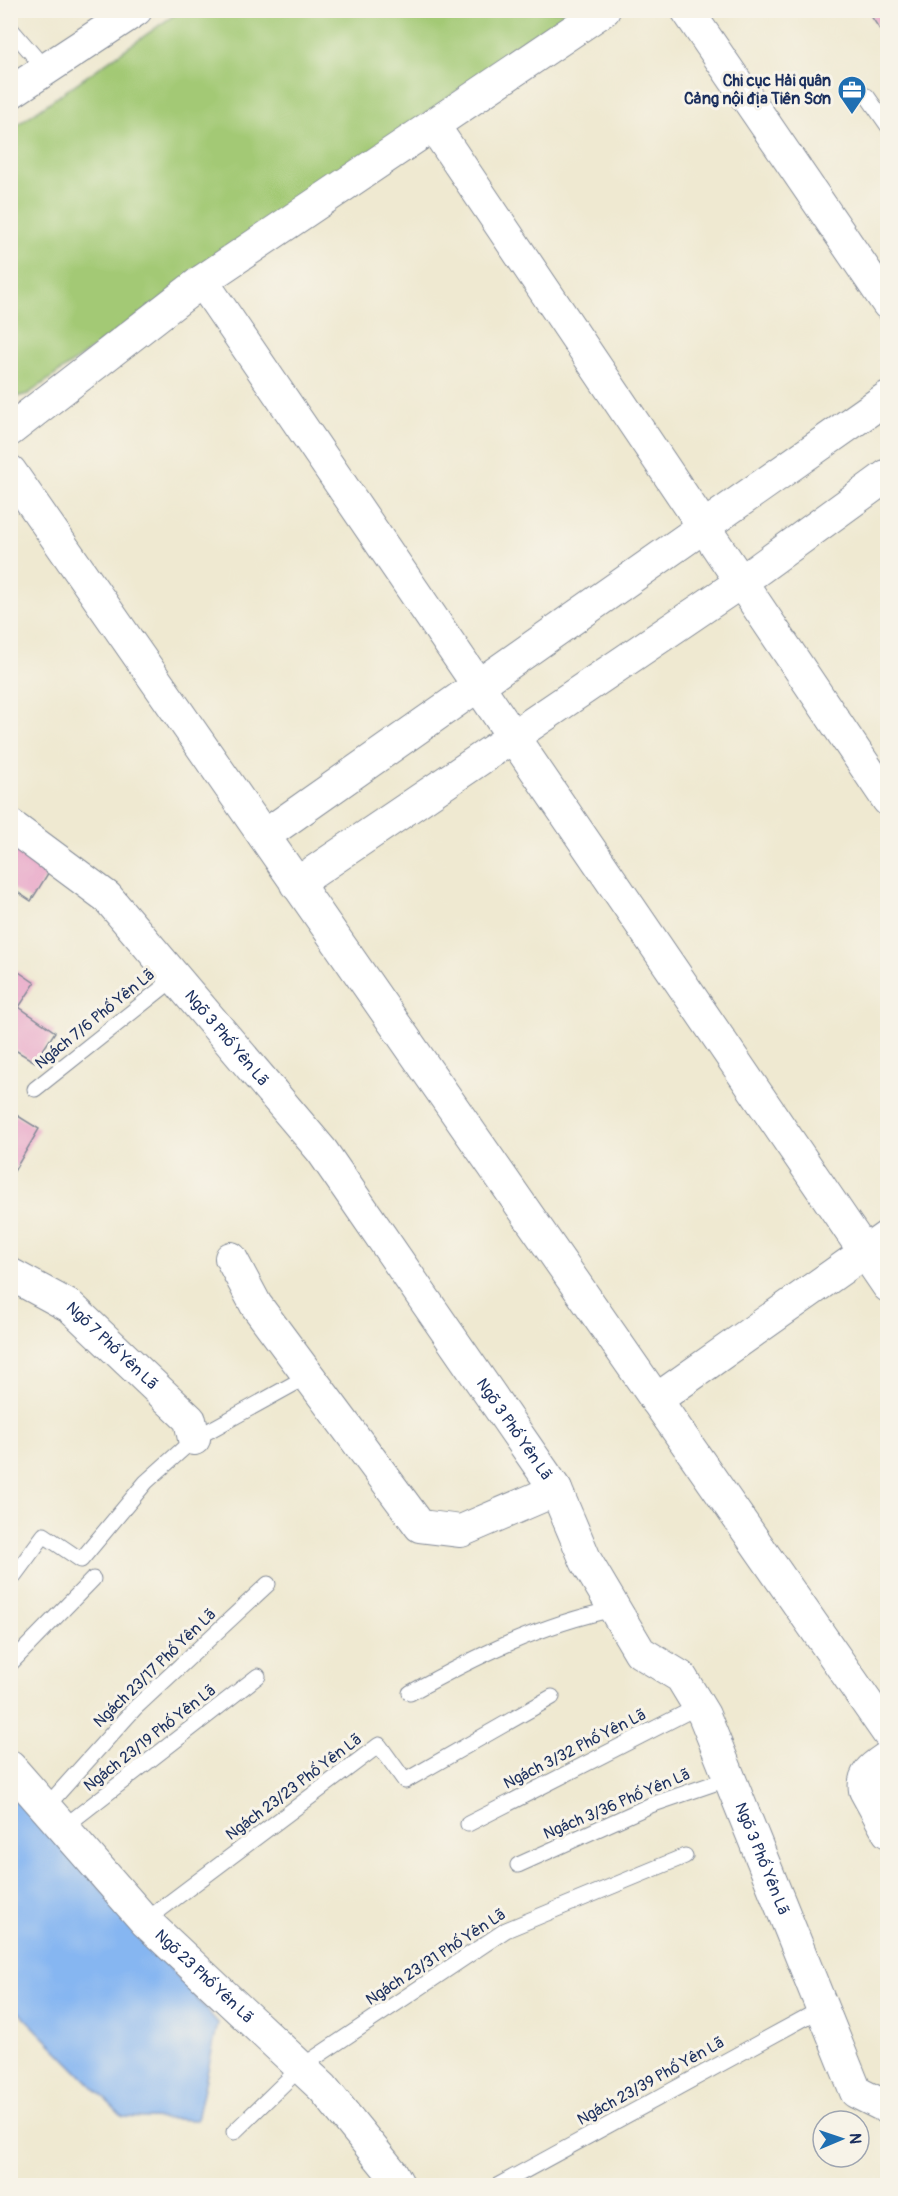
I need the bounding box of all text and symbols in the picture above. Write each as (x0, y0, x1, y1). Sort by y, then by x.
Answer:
place label: Chi cục Hải quân Cảng nội địa Tiên Sơn (684, 71, 831, 109)
office icon: Chi cục Hải quân Cảng nội địa Tiên Sơn (836, 74, 868, 116)
street label: Ngách 7/6 Phố Yên Lã (31, 964, 159, 1074)
street label: Ngõ 3 Phố Yên Lã (180, 986, 273, 1091)
street label: Ngõ 7 Phố Yên Lã (62, 1298, 162, 1394)
street label: Ngõ 3 Phố Yên Lã (472, 1375, 557, 1485)
street label: Ngách 23/17 Phố Yên Lã (89, 1604, 221, 1732)
street label: Ngách 23/19 Phố Yên Lã (80, 1680, 220, 1796)
street label: Ngách 3/32 Phố Yên Lã (500, 1704, 650, 1794)
street label: Ngách 23/23 Phố Yên Lã (222, 1729, 366, 1845)
street label: Ngách 3/36 Phố Yên Lã (540, 1764, 694, 1844)
street label: Ngõ 3 Phố Yên Lã (730, 1800, 794, 1918)
street label: Ngách 23/31 Phố Yên Lã (362, 1904, 510, 2010)
street label: Ngõ 23 Phố Yên Lã (151, 1925, 258, 2028)
street label: Ngách 23/39 Phố Yên Lã (574, 2032, 728, 2130)
north arrow (811, 2109, 871, 2169)
text: N (845, 2133, 865, 2144)

